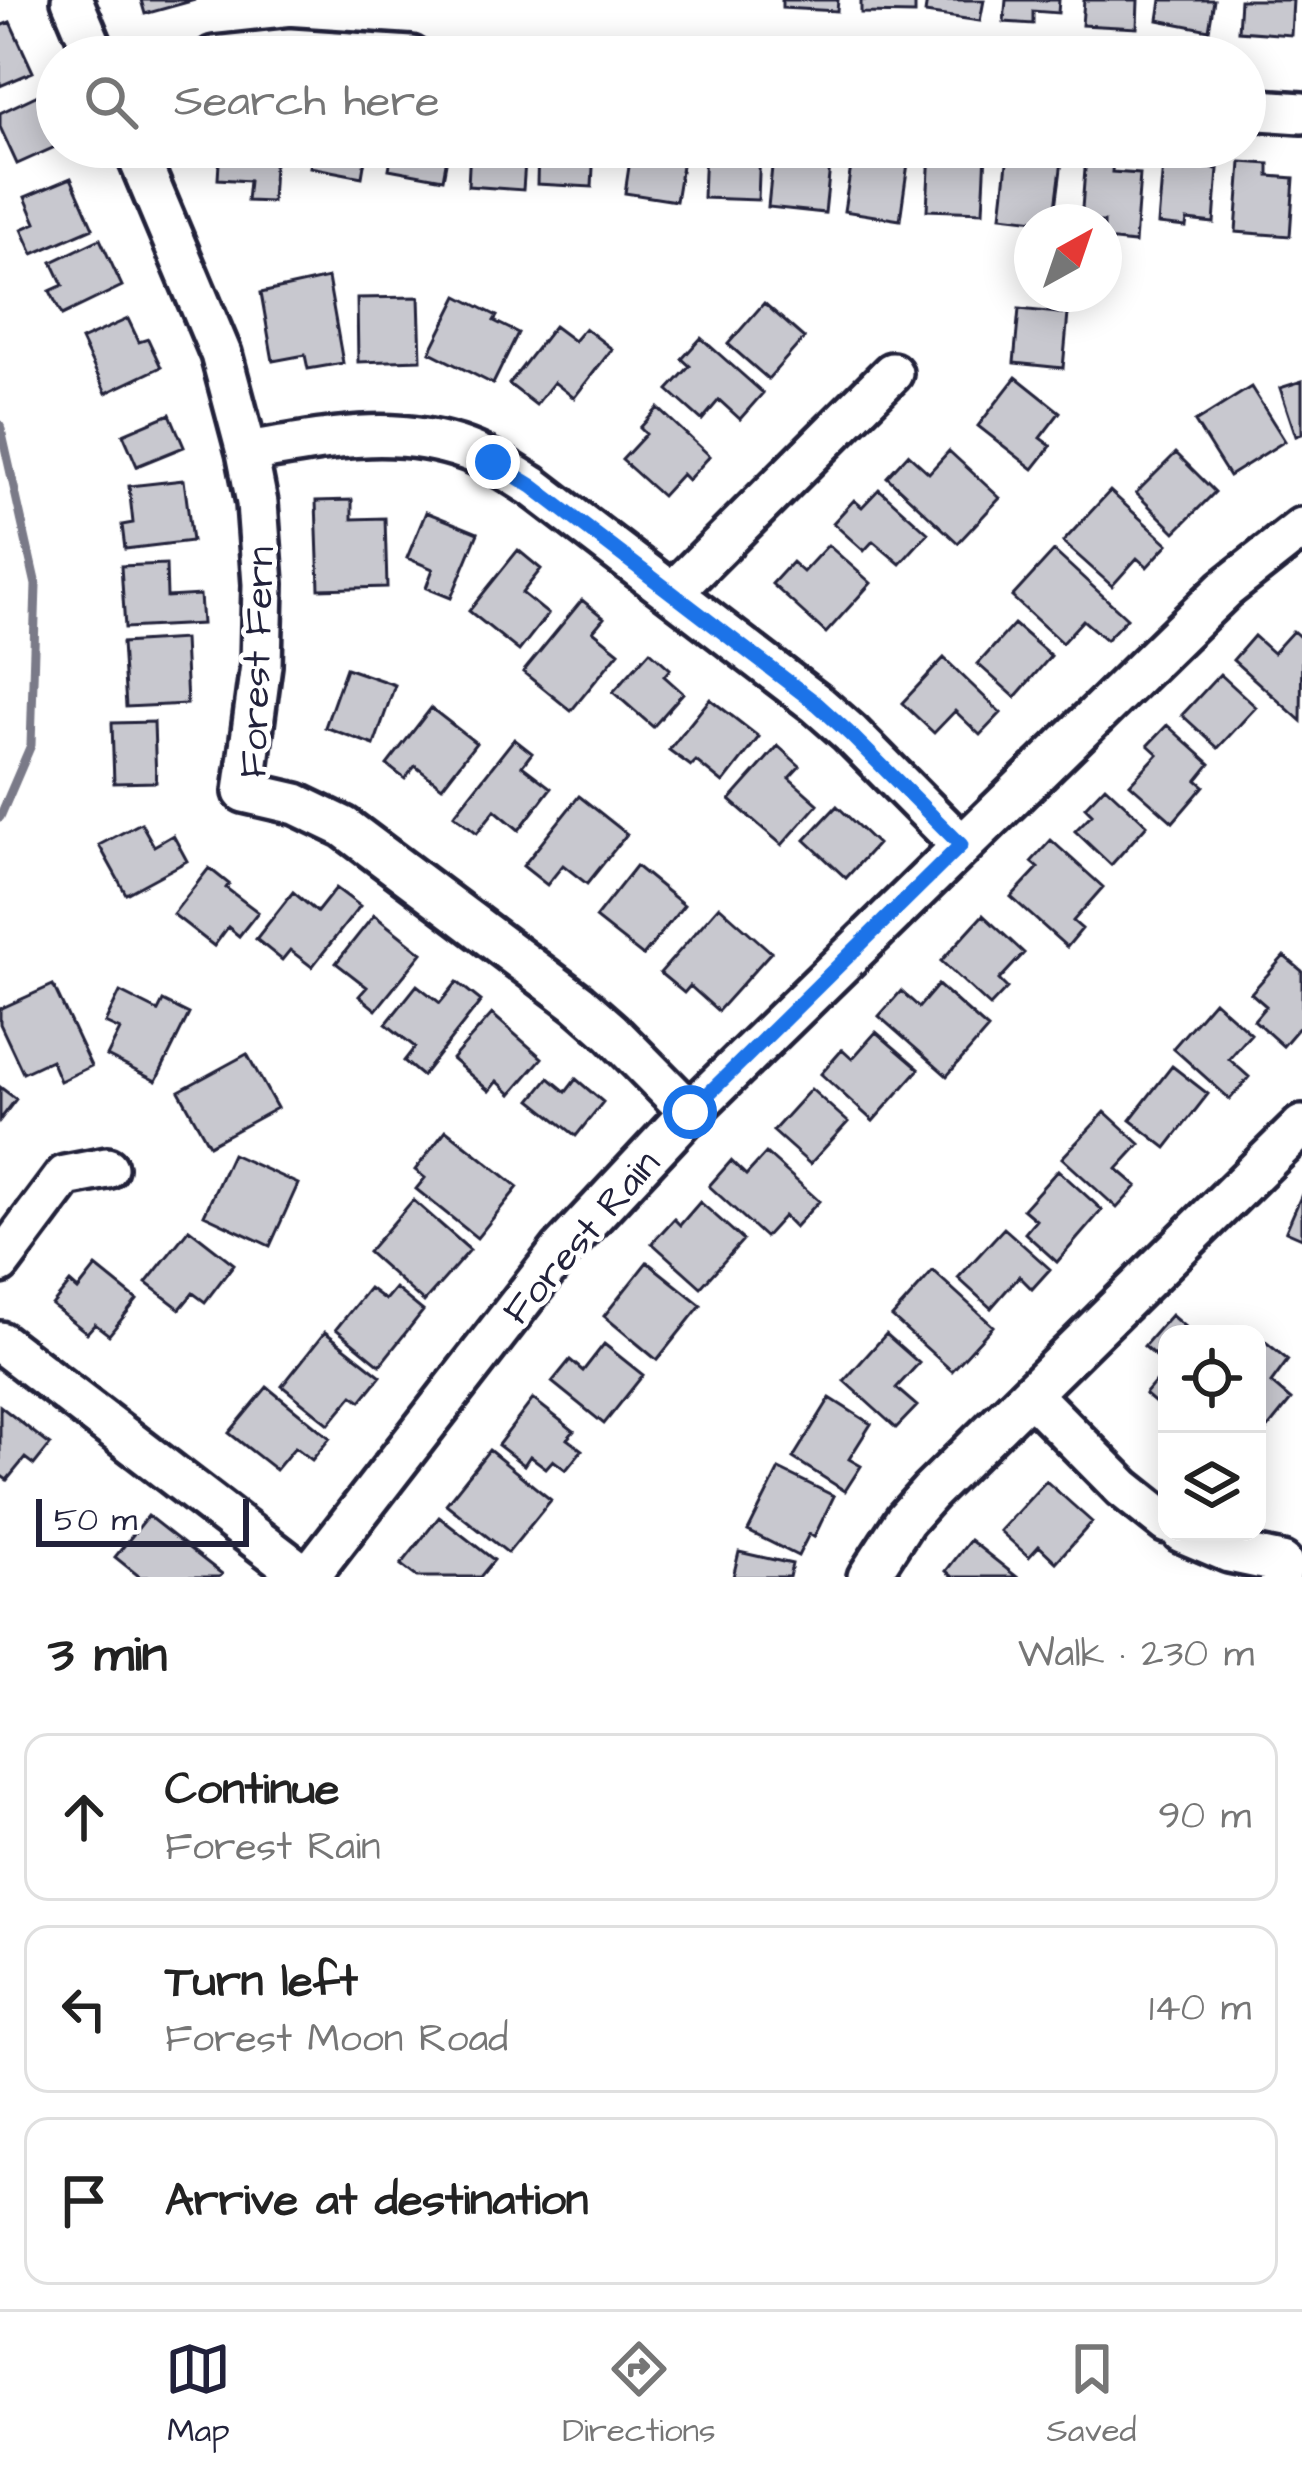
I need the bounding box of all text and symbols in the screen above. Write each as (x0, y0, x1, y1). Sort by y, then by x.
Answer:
search box (36, 36, 1266, 168)
icon: search (78, 69, 144, 135)
text: Search here (174, 71, 440, 133)
north arrow (1014, 204, 1122, 312)
route end (466, 435, 520, 489)
street label: Forest Fern (227, 545, 289, 779)
route start (663, 1085, 717, 1139)
street label: Forest Rain (491, 1139, 673, 1337)
map controls (1158, 1325, 1266, 1541)
button: locate (1158, 1325, 1266, 1433)
button: layers (1158, 1433, 1266, 1541)
scale bar (36, 1493, 249, 1546)
text: 50 m (54, 1497, 137, 1543)
text: 3 min (48, 1620, 167, 1691)
text: Walk · 230 m (1018, 1628, 1254, 1682)
text: Continue (165, 1759, 339, 1821)
icon: ahead (51, 1784, 117, 1850)
text: 90 m (1158, 1790, 1251, 1844)
text: Forest Rain (165, 1821, 381, 1875)
text: Turn left (165, 1951, 358, 2013)
icon: left (51, 1976, 117, 2042)
text: 140 m (1149, 1982, 1251, 2036)
text: Forest Moon Road (165, 2013, 508, 2067)
icon: arrive (51, 2168, 117, 2234)
text: Arrive at destination (165, 2170, 588, 2232)
tab: Map (165, 2336, 231, 2454)
tab: Directions (562, 2336, 716, 2454)
tab: Saved (1047, 2336, 1137, 2454)

